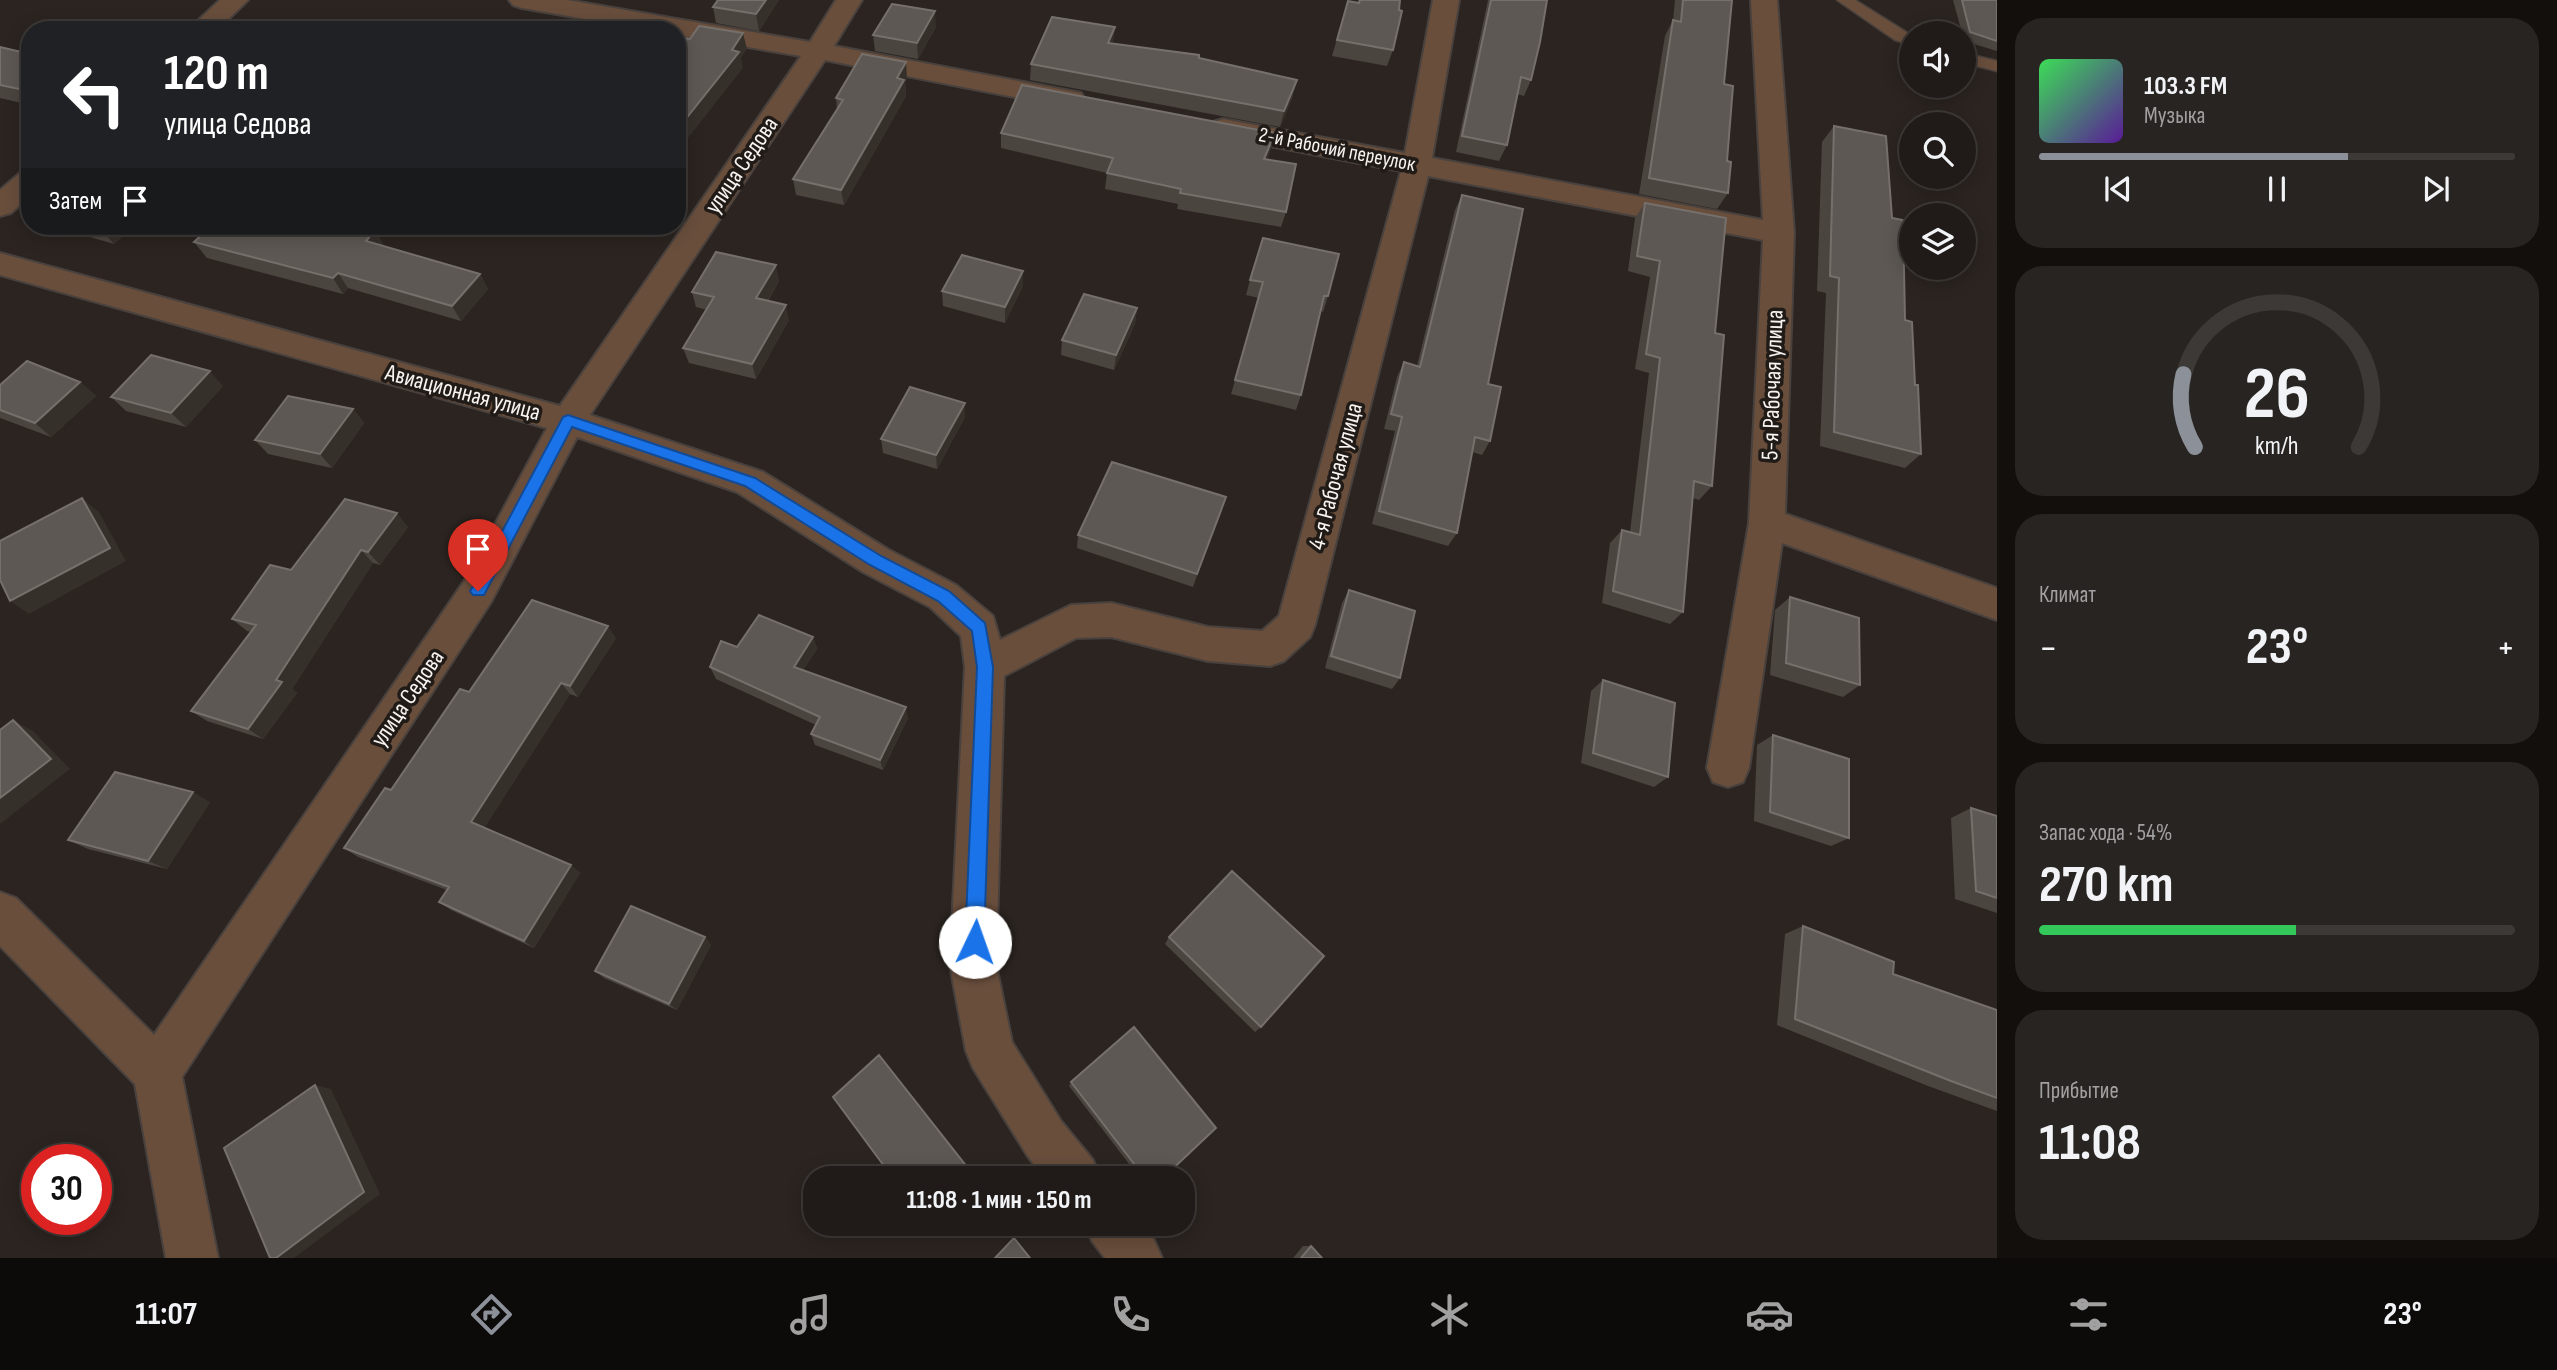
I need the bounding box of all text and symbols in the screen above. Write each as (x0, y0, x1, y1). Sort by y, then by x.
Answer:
map controls (1899, 21, 1976, 280)
button: sound (1899, 21, 1976, 98)
text: 120 m (164, 45, 269, 104)
icon: left (49, 49, 140, 140)
text: 103.3 FM (2144, 71, 2227, 102)
text: Музыка (2144, 102, 2205, 130)
text: улица Седова (164, 105, 312, 144)
street label: улица Седова (698, 111, 784, 219)
button: search (1899, 112, 1976, 189)
street label: 2-й Рабочий переулок (1257, 122, 1417, 177)
icon: previous (2099, 170, 2137, 208)
icon: pause (2258, 170, 2296, 208)
icon: next (2417, 170, 2455, 208)
icon: arrive (116, 182, 154, 220)
text: Затем (49, 186, 102, 217)
button: layers (1899, 203, 1976, 280)
street label: 5-я Рабочая улица (1755, 309, 1790, 461)
text: 26 (2244, 351, 2310, 439)
street label: Авиационная улица (381, 358, 544, 427)
street label: 4-я Рабочая улица (1302, 400, 1369, 553)
text: km/h (2255, 431, 2299, 462)
pin (448, 519, 508, 591)
icon: arrive (459, 530, 497, 568)
text: Климат (2039, 581, 2096, 609)
text: 23° (2246, 616, 2308, 679)
text: − (2039, 626, 2058, 671)
text: + (2496, 626, 2515, 671)
street label: улица Седова (364, 644, 450, 752)
text: Запас хода · 54% (2039, 819, 2172, 847)
text: 270 km (2039, 854, 2174, 917)
position arrow (938, 905, 1012, 979)
text: Прибытие (2039, 1077, 2119, 1105)
text: 11:08 (2039, 1112, 2141, 1175)
speed limit sign: 30 (21, 1144, 112, 1235)
text: 11:08 · 1 мин · 150 m (906, 1185, 1092, 1216)
icon: directions (467, 1290, 516, 1339)
icon: music (786, 1290, 835, 1339)
icon: phone (1106, 1290, 1155, 1339)
icon: climate (1425, 1290, 1474, 1339)
icon: car (1745, 1290, 1794, 1339)
icon: filters (2064, 1290, 2113, 1339)
text: 11:07 (135, 1295, 197, 1334)
text: 23° (2383, 1295, 2422, 1334)

